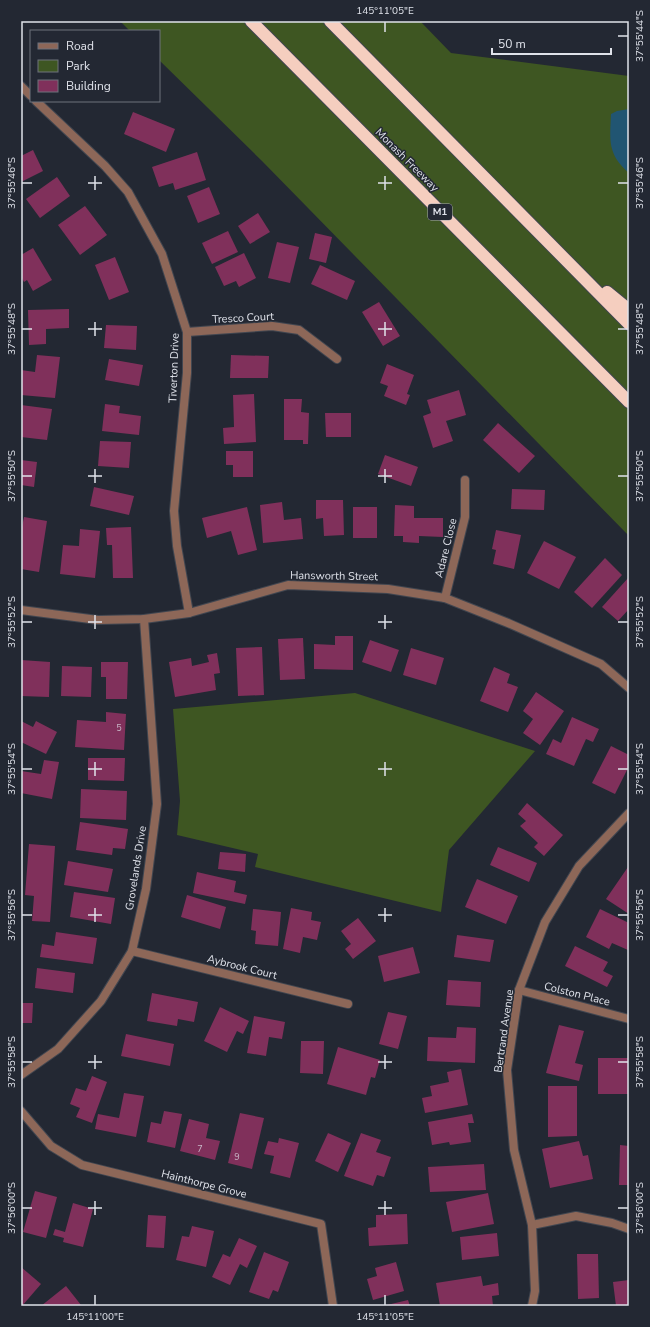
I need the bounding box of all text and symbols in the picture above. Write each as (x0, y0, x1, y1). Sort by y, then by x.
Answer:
text: 145°11'05"E (356, 4, 414, 18)
text: 37°55'44"S (633, 10, 647, 62)
legend (30, 30, 160, 102)
scale bar (492, 30, 611, 56)
text: 50 m (498, 36, 526, 52)
text: Road (66, 38, 94, 54)
text: Park (66, 58, 91, 74)
text: Building (66, 78, 111, 94)
street label: Monash Freeway (372, 125, 442, 195)
text: 37°55'46"S (5, 157, 19, 209)
text: 37°55'46"S (633, 157, 647, 209)
road number: M1 (428, 204, 452, 220)
text: 37°55'48"S (5, 303, 19, 355)
text: 37°55'48"S (633, 303, 647, 355)
street label: Tresco Court (212, 309, 275, 327)
street label: Tiverton Drive (165, 333, 183, 403)
text: 37°55'50"S (5, 450, 19, 502)
text: 37°55'50"S (633, 450, 647, 502)
street label: Adare Close (431, 517, 461, 579)
street label: Hansworth Street (290, 568, 378, 584)
text: 37°55'52"S (5, 596, 19, 648)
text: 37°55'52"S (633, 596, 647, 648)
house number: 5 (116, 722, 122, 734)
text: 37°55'54"S (5, 743, 19, 795)
text: 37°55'54"S (633, 743, 647, 795)
street label: Grovelands Drive (122, 825, 150, 911)
text: 37°55'56"S (5, 889, 19, 941)
text: 37°55'56"S (633, 889, 647, 941)
street label: Aybrook Court (205, 951, 279, 983)
street label: Colston Place (542, 979, 612, 1009)
street label: Bertrand Avenue (491, 988, 517, 1074)
text: 37°55'58"S (5, 1036, 19, 1088)
text: 37°55'58"S (633, 1036, 647, 1088)
house number: 7 (197, 1143, 203, 1155)
house number: 9 (234, 1151, 240, 1163)
street label: Hainthorpe Grove (160, 1166, 248, 1202)
text: 37°56'00"S (5, 1182, 19, 1234)
text: 37°56'00"S (633, 1182, 647, 1234)
text: 145°11'00"E (66, 1310, 124, 1324)
text: 145°11'05"E (356, 1310, 414, 1324)

